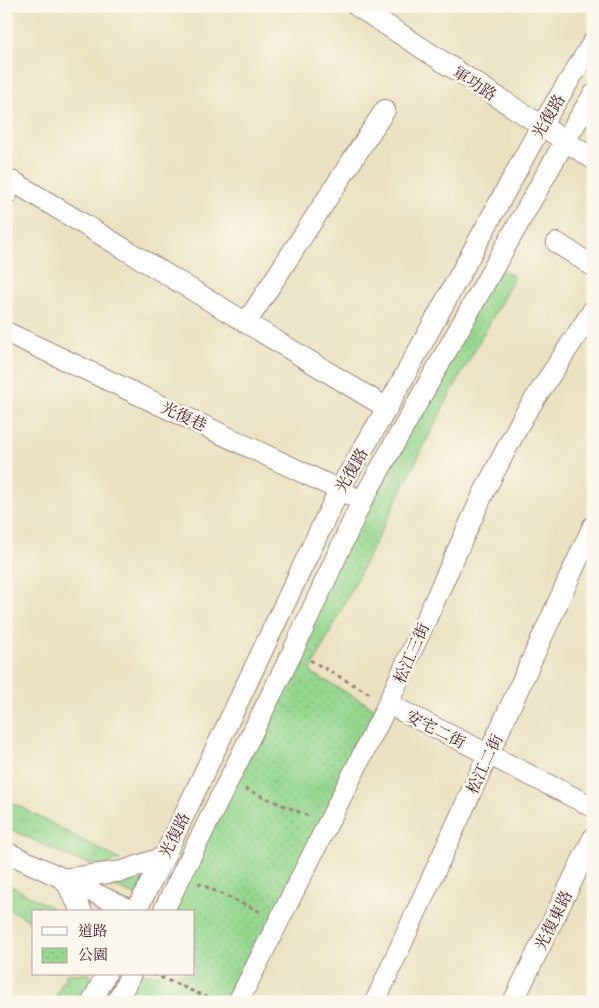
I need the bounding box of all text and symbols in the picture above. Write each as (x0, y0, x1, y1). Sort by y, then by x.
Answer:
street label: 軍功路 (449, 62, 500, 104)
street label: 光復路 (528, 91, 569, 142)
street label: 光復巷 (158, 398, 210, 435)
street label: 光復路 (331, 445, 372, 496)
street label: 松江三街 (390, 620, 433, 686)
street label: 安宅二街 (403, 706, 469, 752)
street label: 松江二街 (462, 731, 507, 797)
street label: 光復路 (155, 809, 194, 861)
street label: 光復東路 (531, 887, 576, 953)
legend (32, 910, 195, 976)
text: 道路 (78, 922, 108, 940)
text: 公園 (78, 946, 108, 964)

